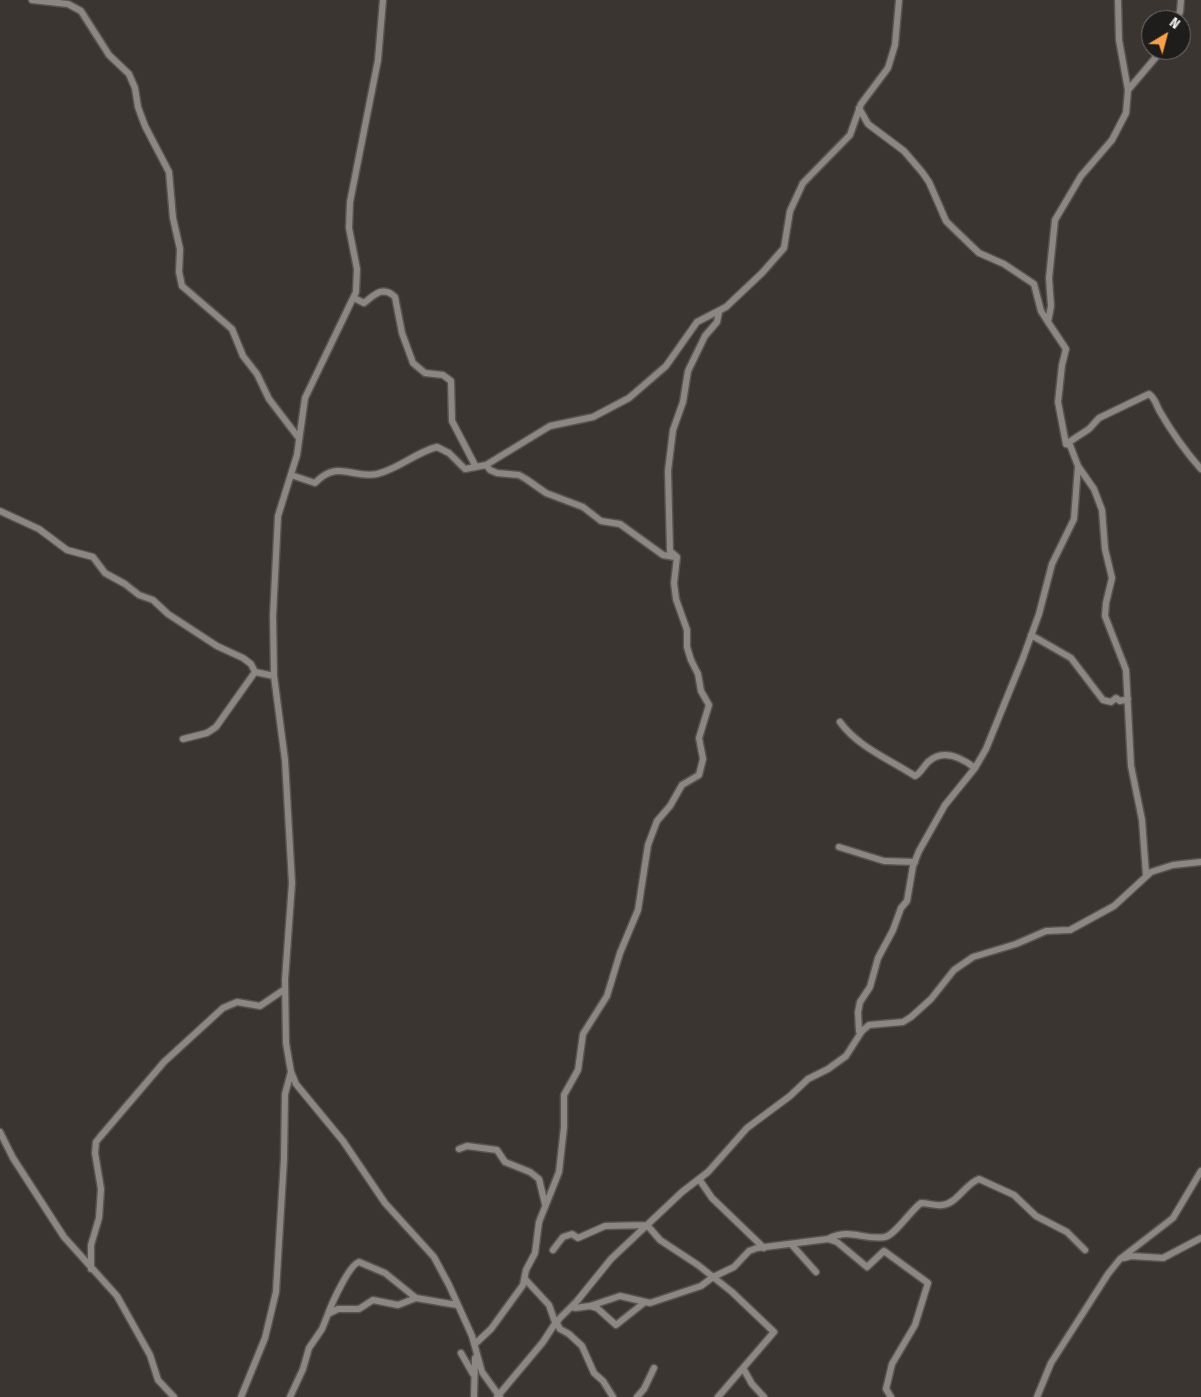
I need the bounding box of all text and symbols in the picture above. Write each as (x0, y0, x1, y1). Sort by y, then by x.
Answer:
north arrow (1141, 10, 1191, 60)
text: N (1166, 14, 1183, 33)

